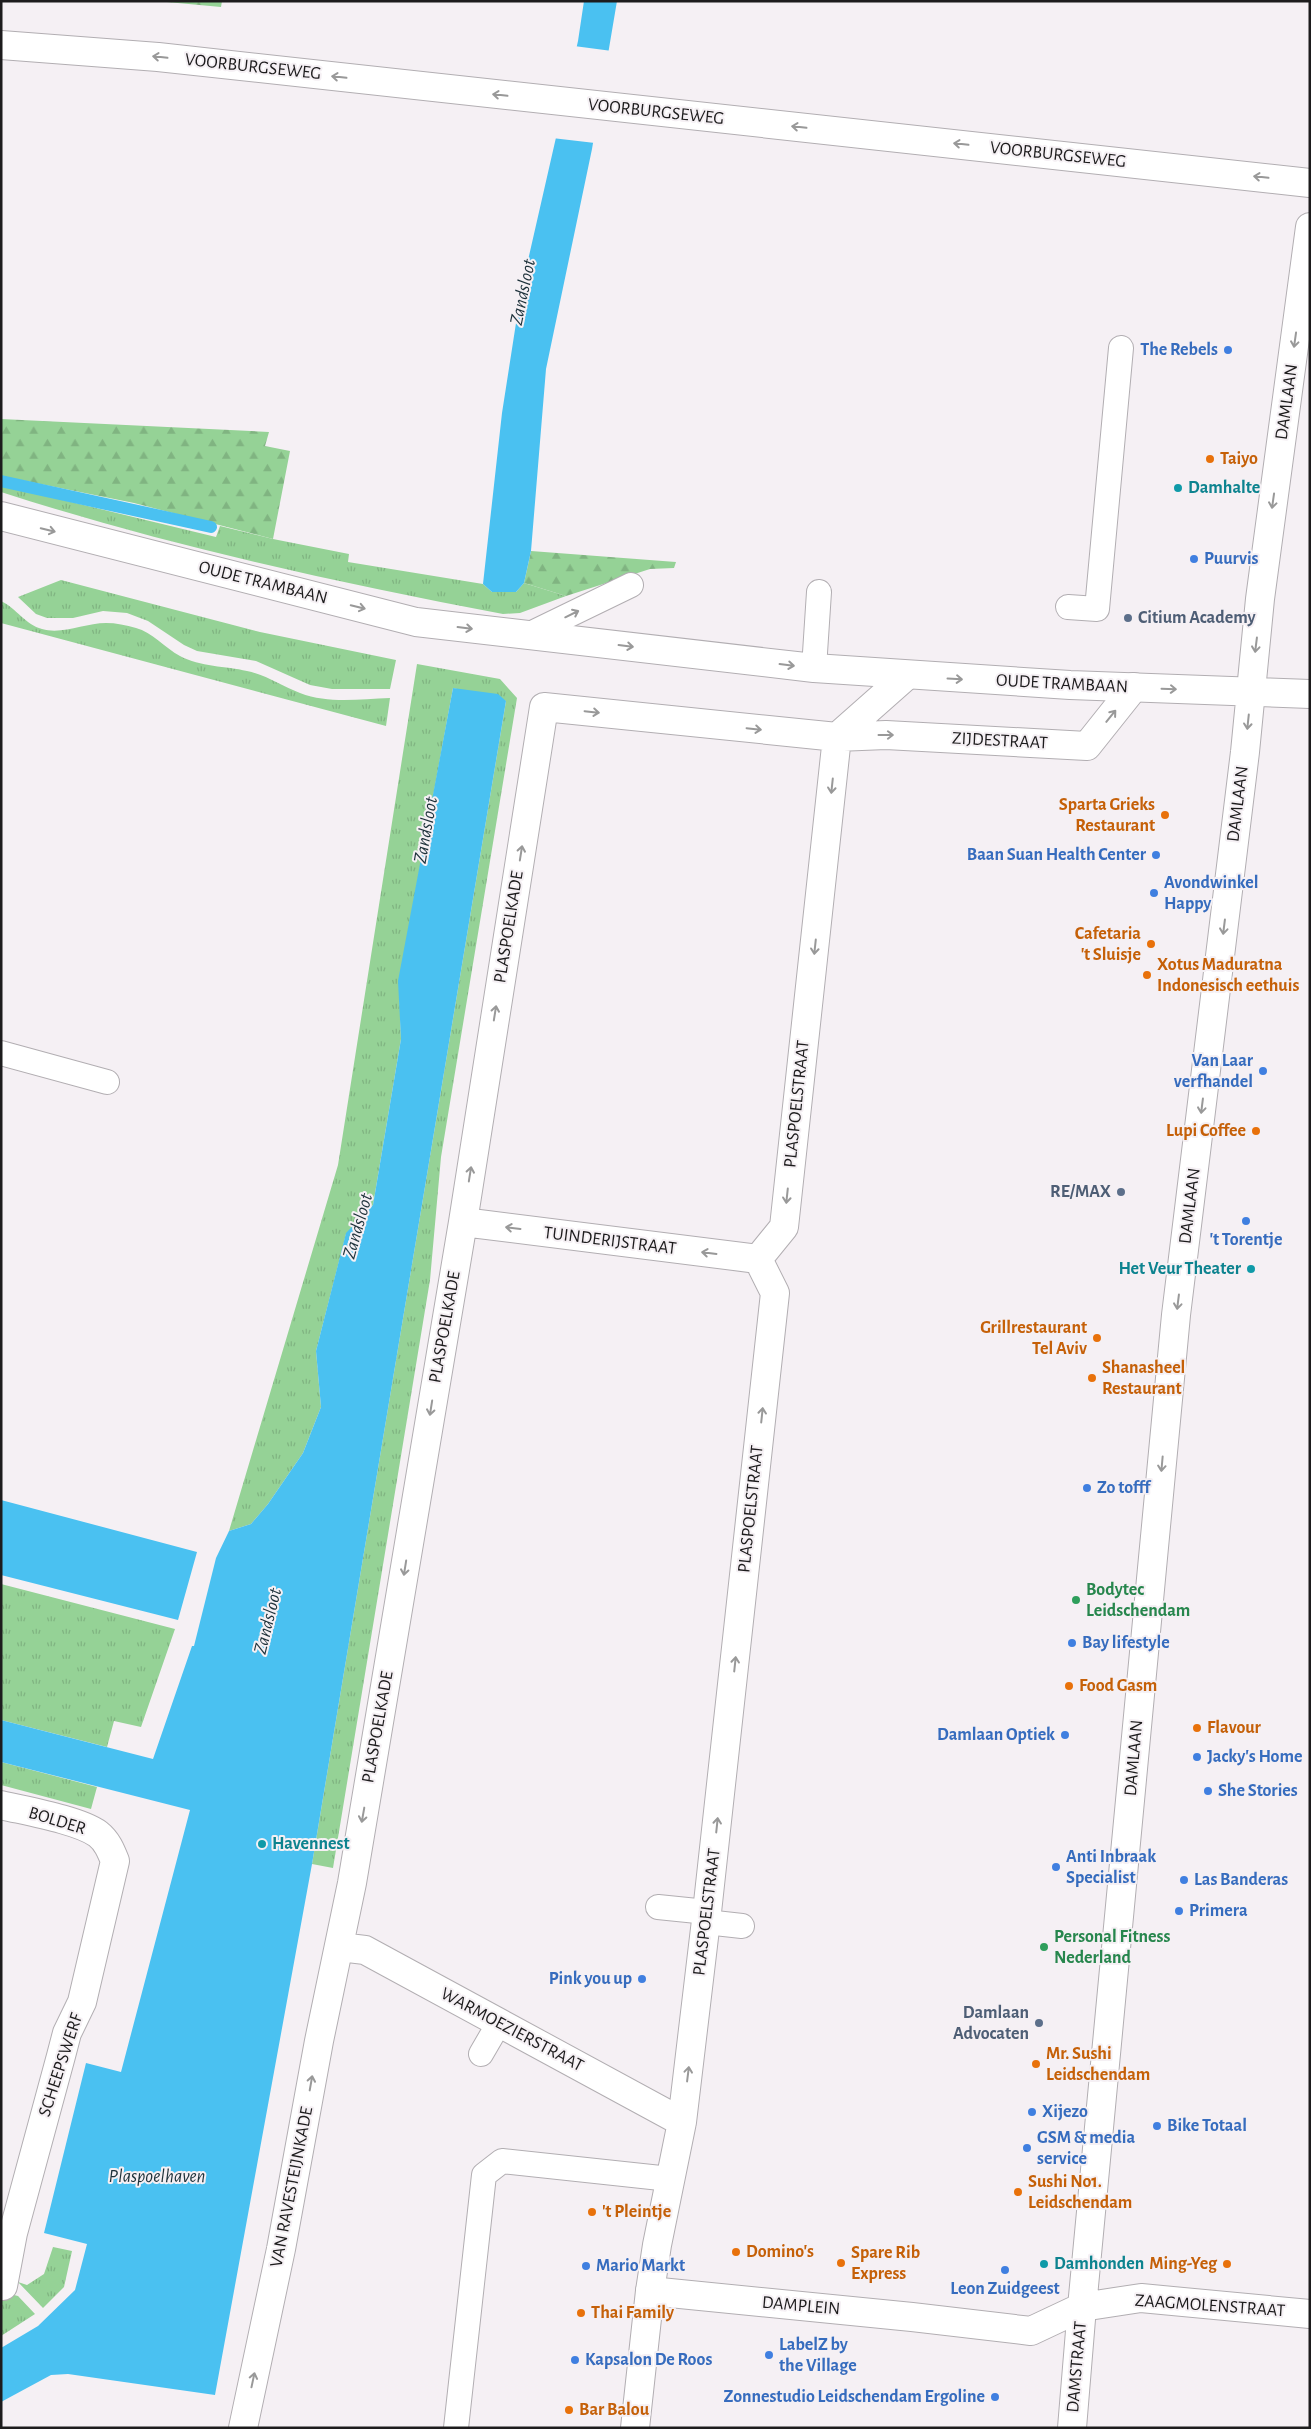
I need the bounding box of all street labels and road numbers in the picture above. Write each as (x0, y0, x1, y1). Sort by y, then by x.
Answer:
street label: VOORBURGSEWEG (184, 51, 322, 83)
street label: VOORBURGSEWEG (587, 96, 725, 128)
street label: VOORBURGSEWEG (989, 139, 1127, 171)
street label: DAMLAAN (1273, 363, 1301, 441)
street label: OUDE TRAMBAAN (197, 558, 329, 608)
street label: OUDE TRAMBAAN (996, 672, 1128, 696)
street label: ZIJDESTRAAT (952, 730, 1049, 753)
street label: DAMLAAN (1224, 765, 1252, 843)
street label: PLASPOELKADE (491, 869, 527, 984)
street label: PLASPOELSTRAAT (781, 1039, 813, 1169)
street label: DAMLAAN (1176, 1167, 1204, 1245)
street label: TUINDERIJSTRAAT (543, 1224, 678, 1258)
street label: PLASPOELKADE (426, 1269, 464, 1384)
street label: PLASPOELSTRAAT (735, 1444, 767, 1574)
street label: PLASPOELKADE (359, 1669, 397, 1784)
street label: DAMLAAN (1122, 1719, 1146, 1797)
street label: BOLDER (26, 1804, 88, 1838)
street label: PLASPOELSTRAAT (690, 1847, 724, 1977)
street label: WARMOEZIERSTRAAT (438, 1985, 587, 2075)
street label: SCHEEPSWERF (36, 2011, 86, 2119)
street label: VAN RAVESTEIJNKADE (268, 2105, 316, 2269)
street label: ZAAGMOLENSTRAAT (1134, 2292, 1286, 2320)
street label: DAMPLEIN (761, 2294, 841, 2318)
street label: DAMSTRAAT (1064, 2320, 1090, 2413)

